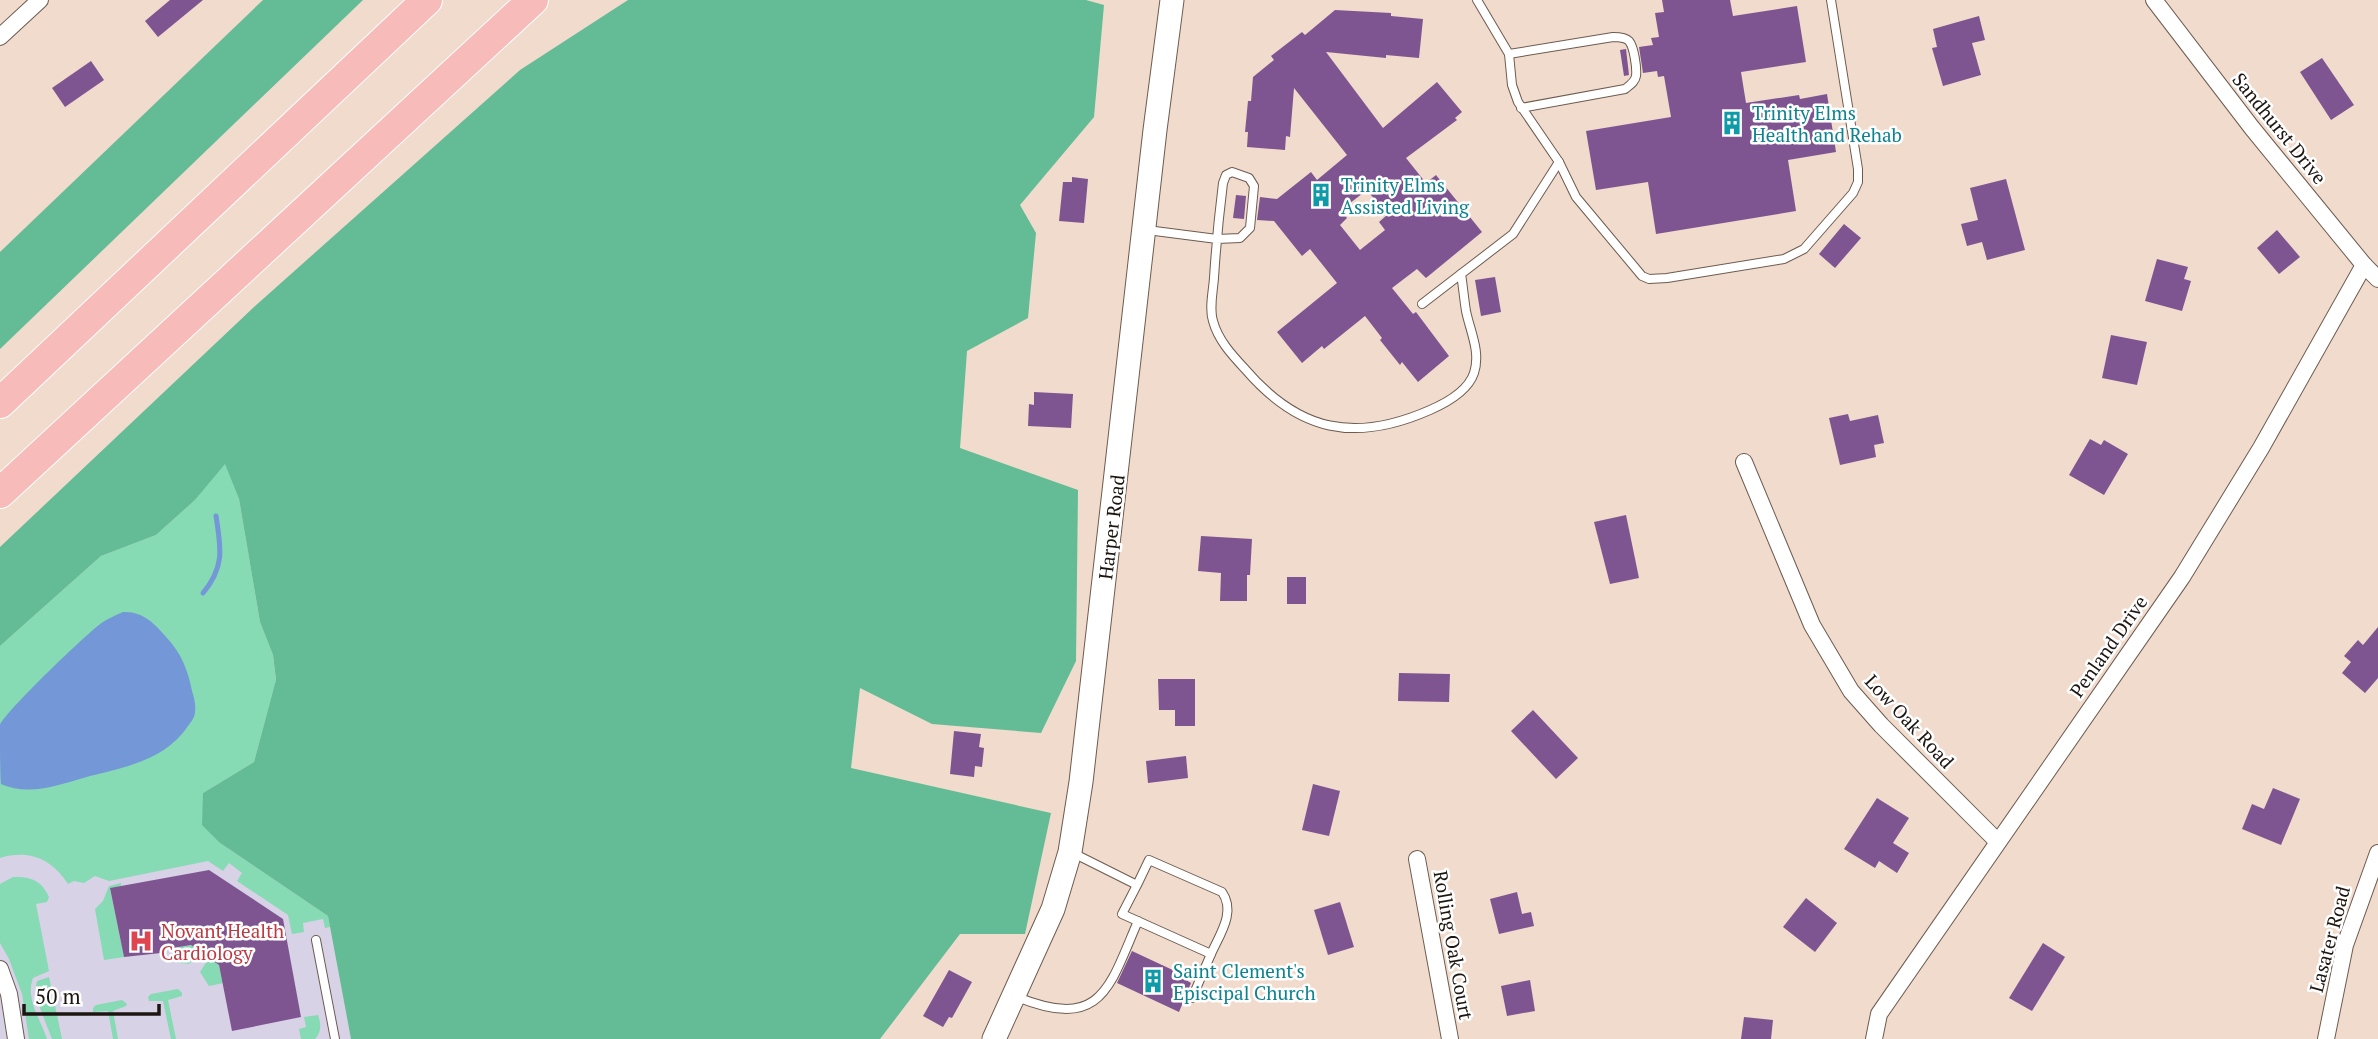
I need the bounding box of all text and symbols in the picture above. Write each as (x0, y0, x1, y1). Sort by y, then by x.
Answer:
street label: Sandhurst Drive (2227, 67, 2333, 189)
place label: Trinity Elms Health and Rehab (1752, 100, 1902, 147)
building icon: Trinity Elms Health and Rehab (1718, 109, 1746, 137)
place label: Trinity Elms Assisted Living (1341, 172, 1470, 219)
building icon: Trinity Elms Assisted Living (1307, 181, 1335, 209)
street label: Harper Road (1092, 473, 1130, 581)
street label: Penland Drive (2064, 590, 2152, 702)
street label: Low Oak Road (1860, 669, 1960, 774)
street label: Rolling Oak Court (1429, 869, 1479, 1021)
street label: Lasater Road (2303, 883, 2355, 995)
place label: Novant Health Cardiology (161, 918, 284, 965)
hospital icon: Novant Health Cardiology (127, 927, 155, 955)
place label: Saint Clement's Episcipal Church (1173, 958, 1316, 1005)
building icon: Saint Clement's Episcipal Church (1139, 967, 1167, 995)
scale bar (24, 972, 159, 1016)
text: 50 m (35, 982, 81, 1010)

